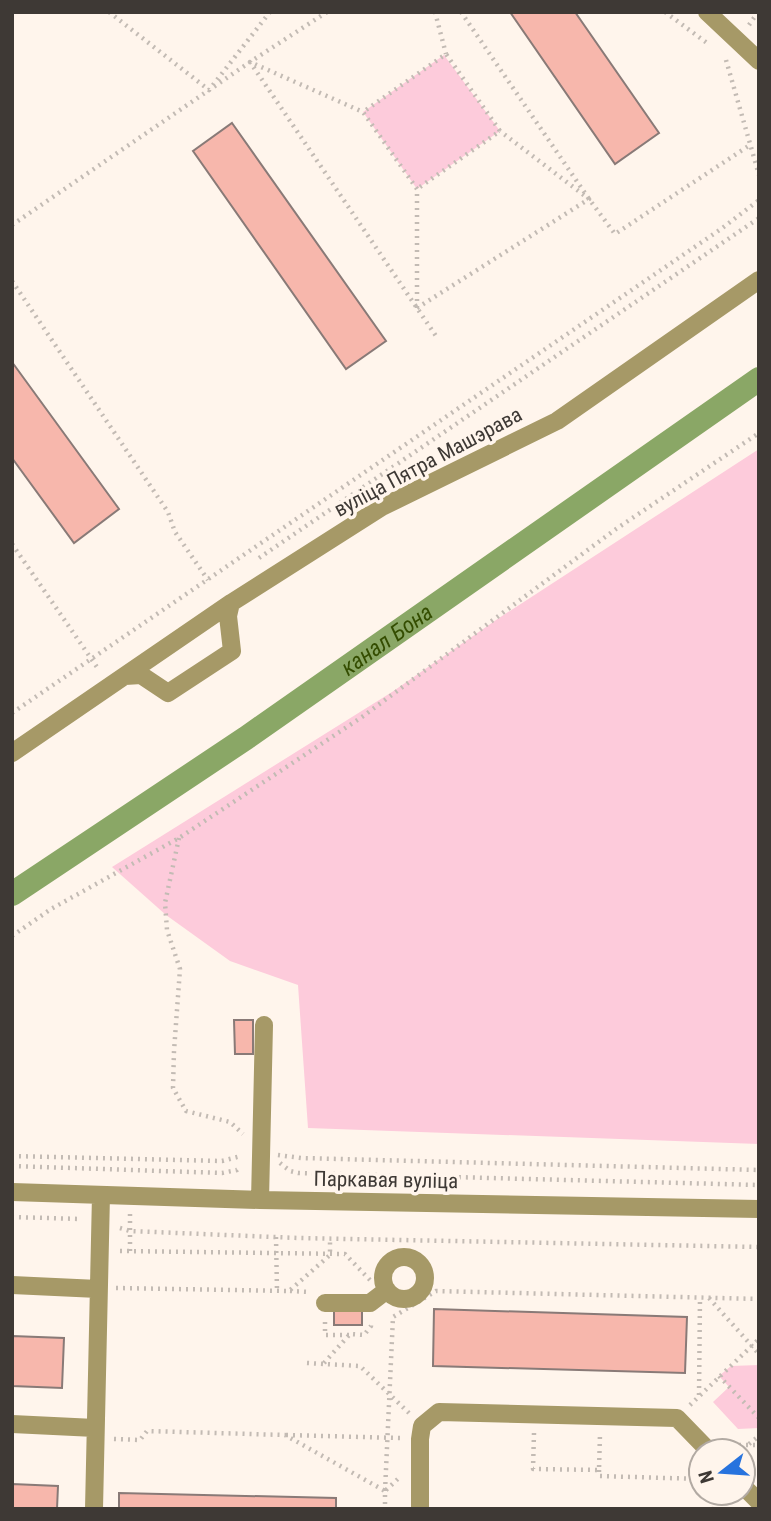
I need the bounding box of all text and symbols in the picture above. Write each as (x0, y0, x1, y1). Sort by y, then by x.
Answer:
street label: вуліца Пятра Машэрава (330, 402, 526, 522)
water label: канал Бона (336, 599, 438, 681)
street label: Паркавая вуліца (314, 1167, 458, 1193)
north arrow (687, 1437, 757, 1507)
text: N (694, 1468, 719, 1486)

